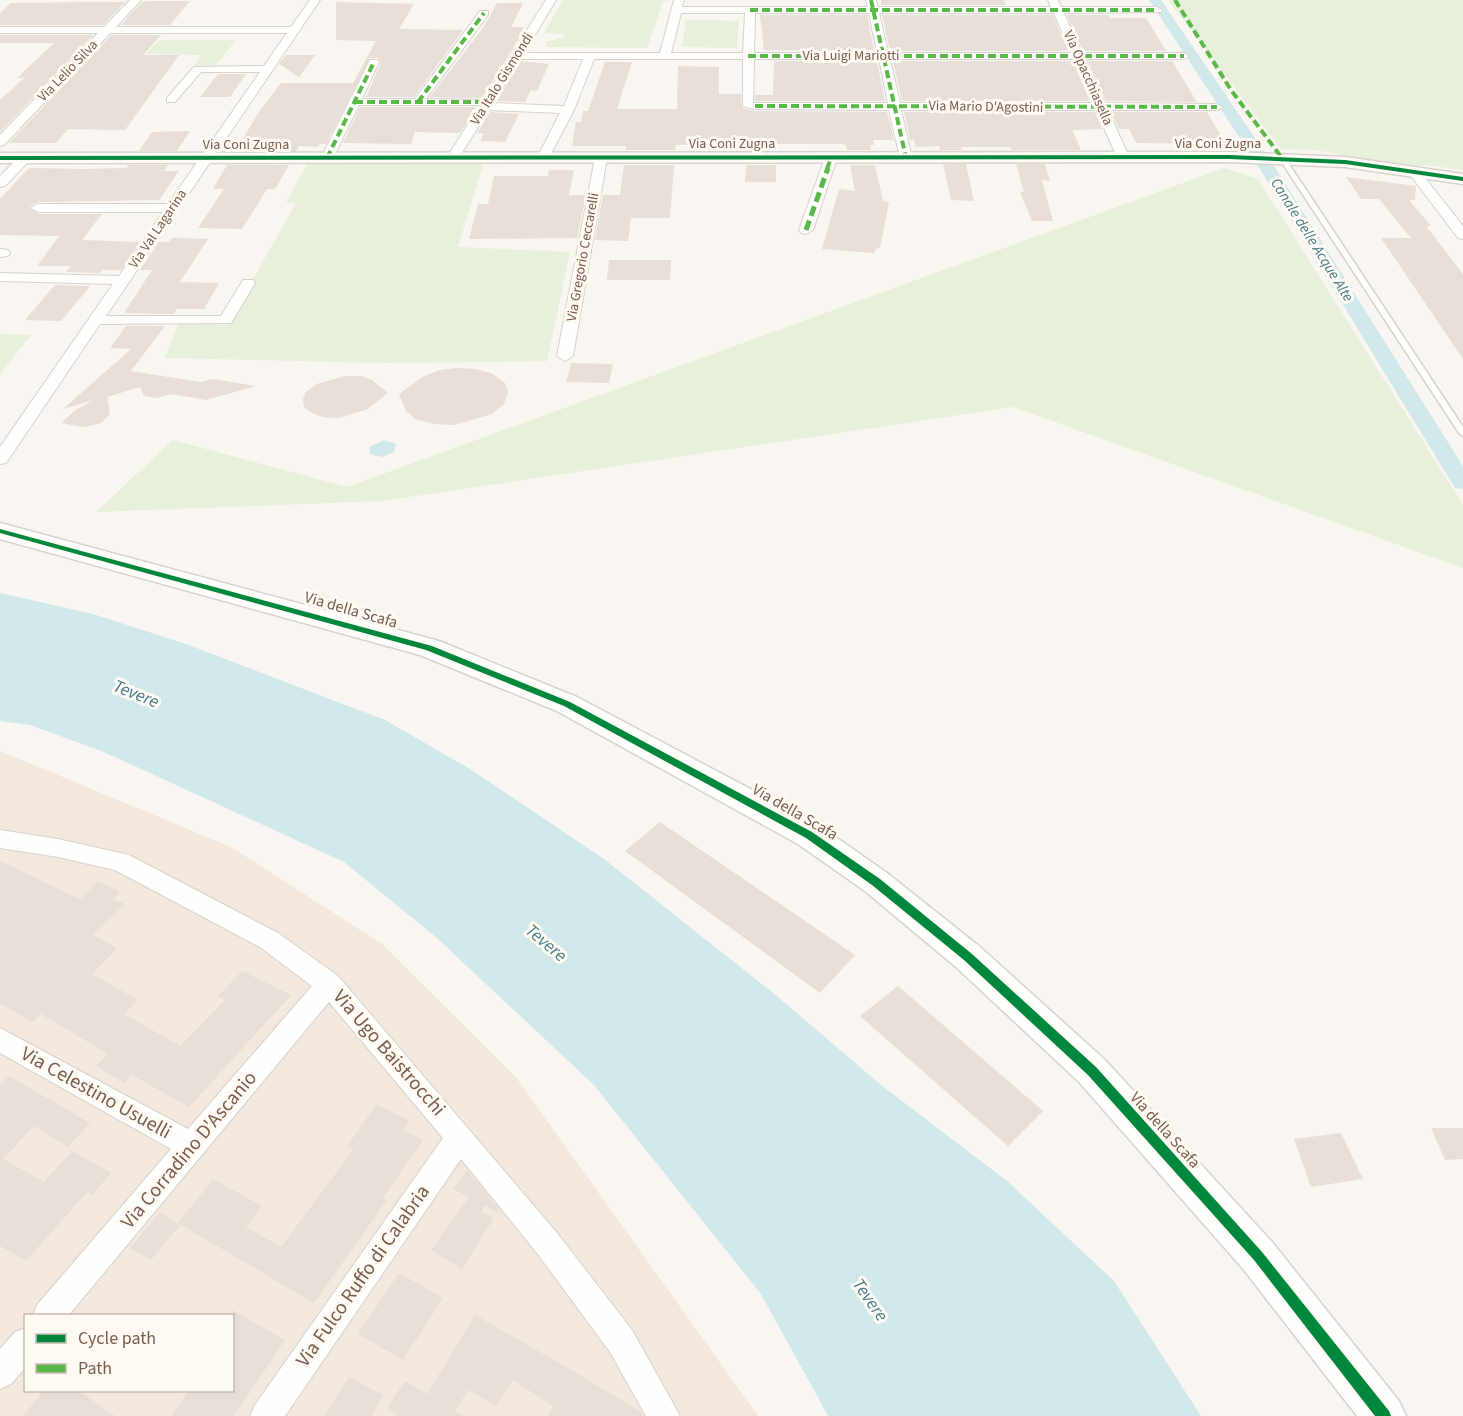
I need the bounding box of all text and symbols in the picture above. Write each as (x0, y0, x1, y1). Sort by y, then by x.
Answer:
street label: Via Opacchiasella (1058, 27, 1118, 129)
street label: Via Italo Gismondi (466, 29, 538, 129)
street label: Via Lelio Silva (33, 36, 103, 106)
street label: Via Luigi Mariotti (802, 46, 900, 66)
street label: Via Mario D'Agostini (929, 96, 1043, 118)
street label: Via Coni Zugna (689, 134, 775, 154)
street label: Via Coni Zugna (1175, 134, 1261, 154)
street label: Via Coni Zugna (203, 135, 289, 155)
water label: Canale delle Acque Alte (1265, 174, 1359, 306)
street label: Via Val Lagarina (124, 185, 192, 273)
street label: Via Gregorio Ceccarelli (562, 191, 604, 323)
street label: Via della Scafa (302, 586, 400, 634)
water label: Tevere (109, 674, 163, 715)
street label: Via della Scafa (748, 779, 842, 845)
water label: Tevere (520, 918, 573, 968)
street label: Via Ugo Baistrocchi (326, 984, 452, 1122)
street label: Via Celestino Usuelli (16, 1040, 176, 1146)
street label: Via Corradino D'Ascanio (114, 1065, 264, 1235)
street label: Via della Scafa (1125, 1087, 1205, 1173)
street label: Via Fulco Ruffo di Calabria (289, 1179, 437, 1373)
water label: Tevere (846, 1273, 894, 1327)
legend (24, 1314, 234, 1392)
text: Cycle path (78, 1326, 156, 1351)
text: Path (78, 1356, 112, 1381)

